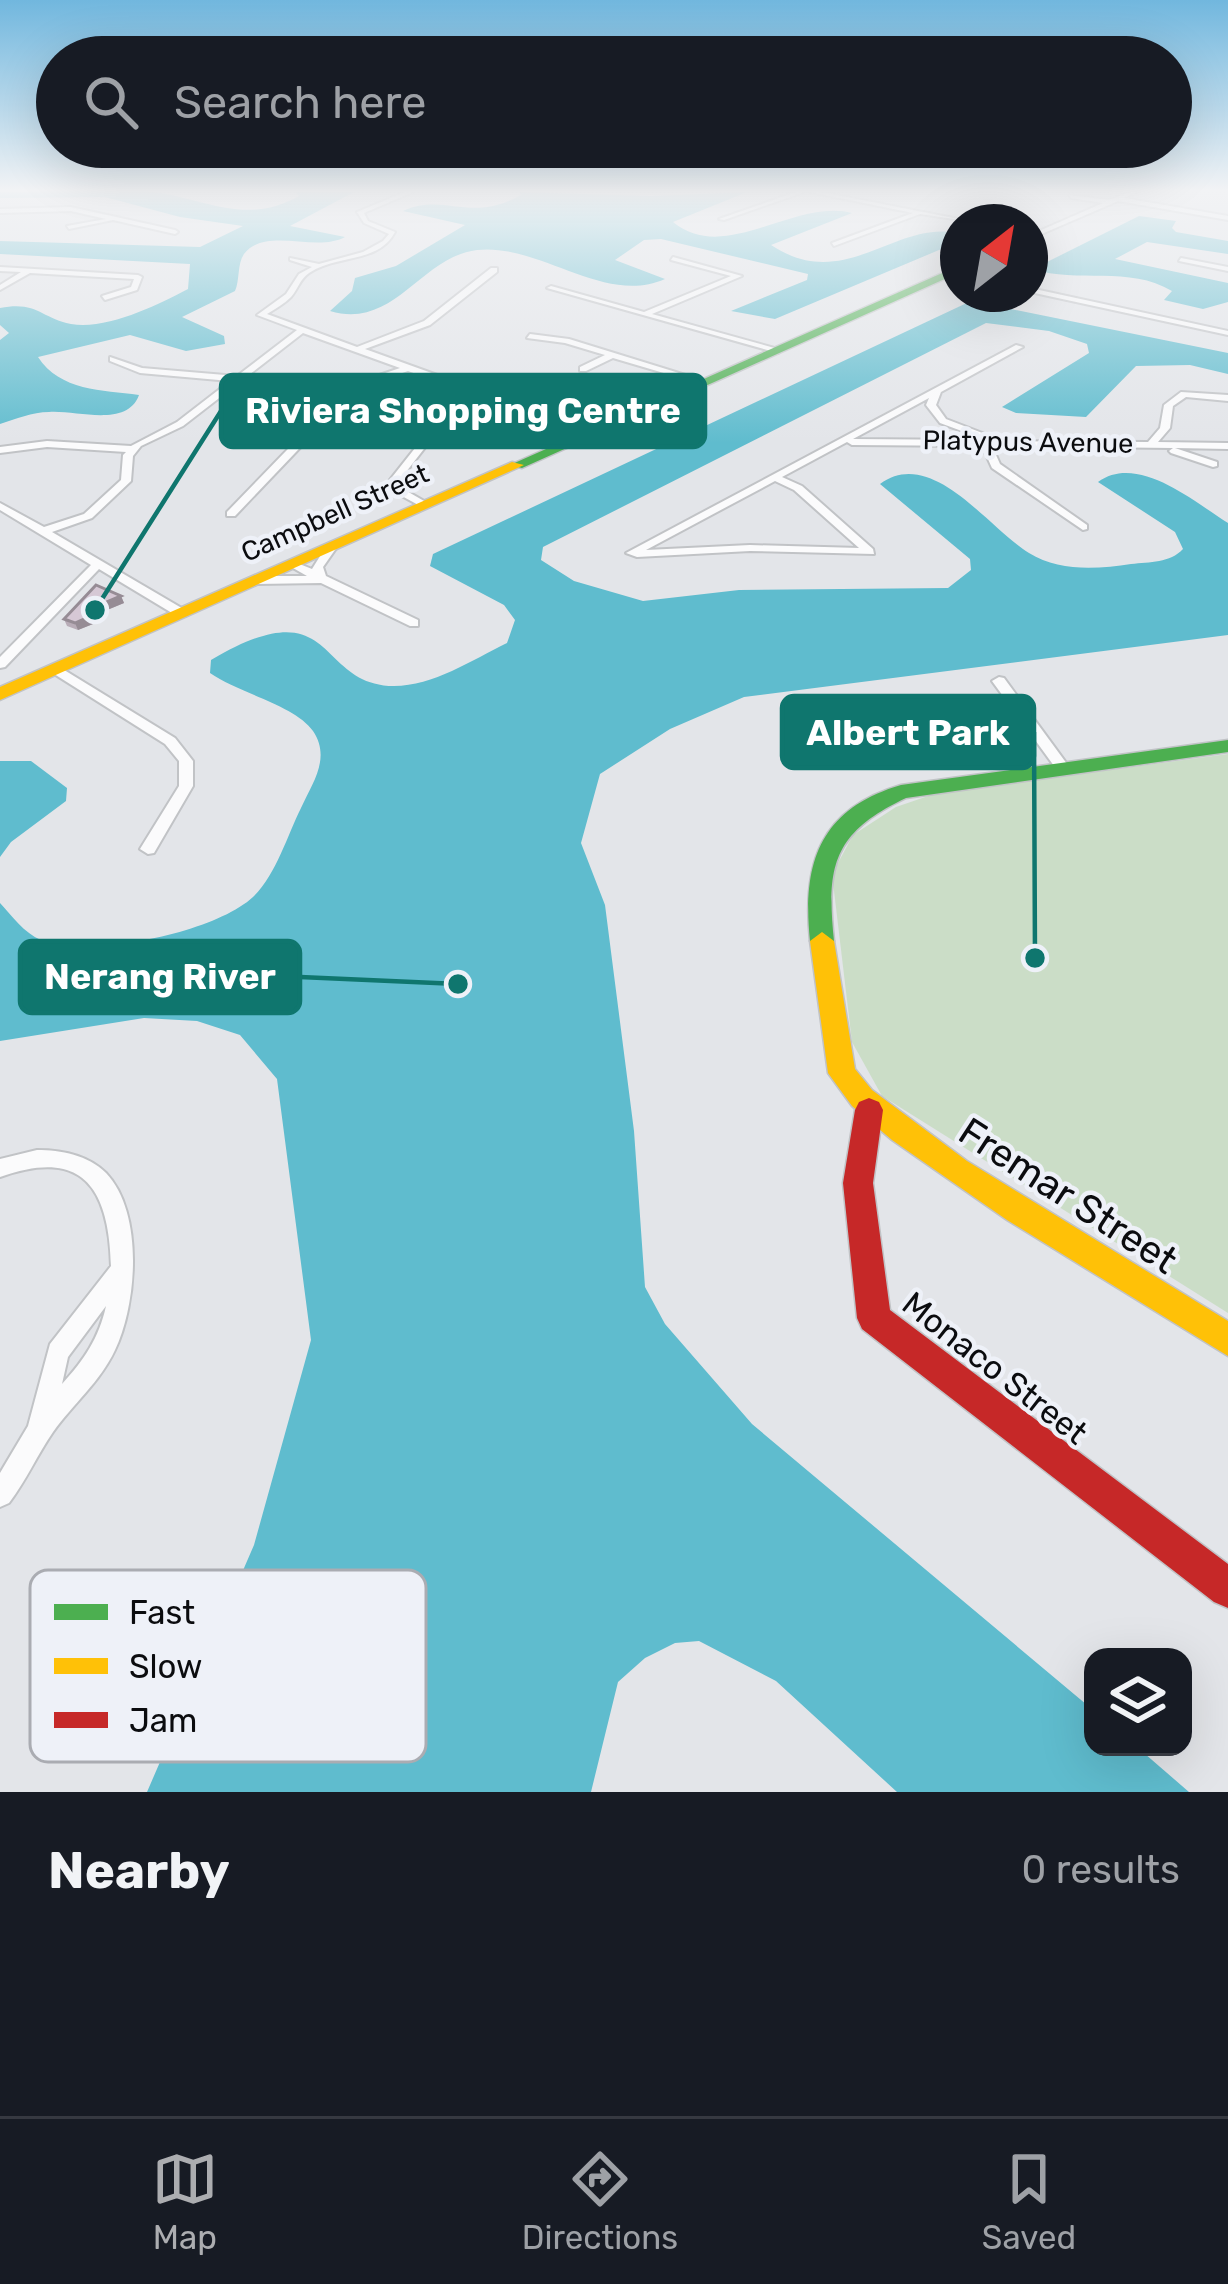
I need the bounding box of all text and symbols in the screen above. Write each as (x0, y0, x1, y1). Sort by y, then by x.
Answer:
search box (36, 36, 1192, 168)
icon: search (78, 69, 144, 135)
text: Search here (174, 76, 426, 129)
north arrow (940, 204, 1048, 312)
callout: Riviera Shopping Centre (221, 375, 705, 447)
text: Riviera Shopping Centre (245, 389, 681, 432)
street label: Platypus Avenue (922, 424, 1134, 460)
street label: Campbell Street (236, 457, 434, 569)
callout: Albert Park (782, 696, 1034, 768)
text: Albert Park (806, 711, 1010, 754)
callout: Nerang River (20, 941, 300, 1013)
text: Nerang River (44, 955, 276, 998)
street label: Fremar Street (950, 1108, 1186, 1284)
street label: Monaco Street (895, 1284, 1095, 1452)
legend (30, 1570, 426, 1762)
text: Fast (129, 1593, 195, 1632)
text: Slow (129, 1647, 203, 1686)
map controls (1084, 1648, 1192, 1756)
button: layers (1084, 1648, 1192, 1756)
text: Jam (129, 1701, 197, 1740)
text: Nearby (48, 1840, 230, 1901)
text: 0 results (1021, 1847, 1180, 1893)
tab: Map (152, 2146, 218, 2257)
tab: Directions (522, 2146, 678, 2257)
tab: Saved (982, 2146, 1076, 2257)

